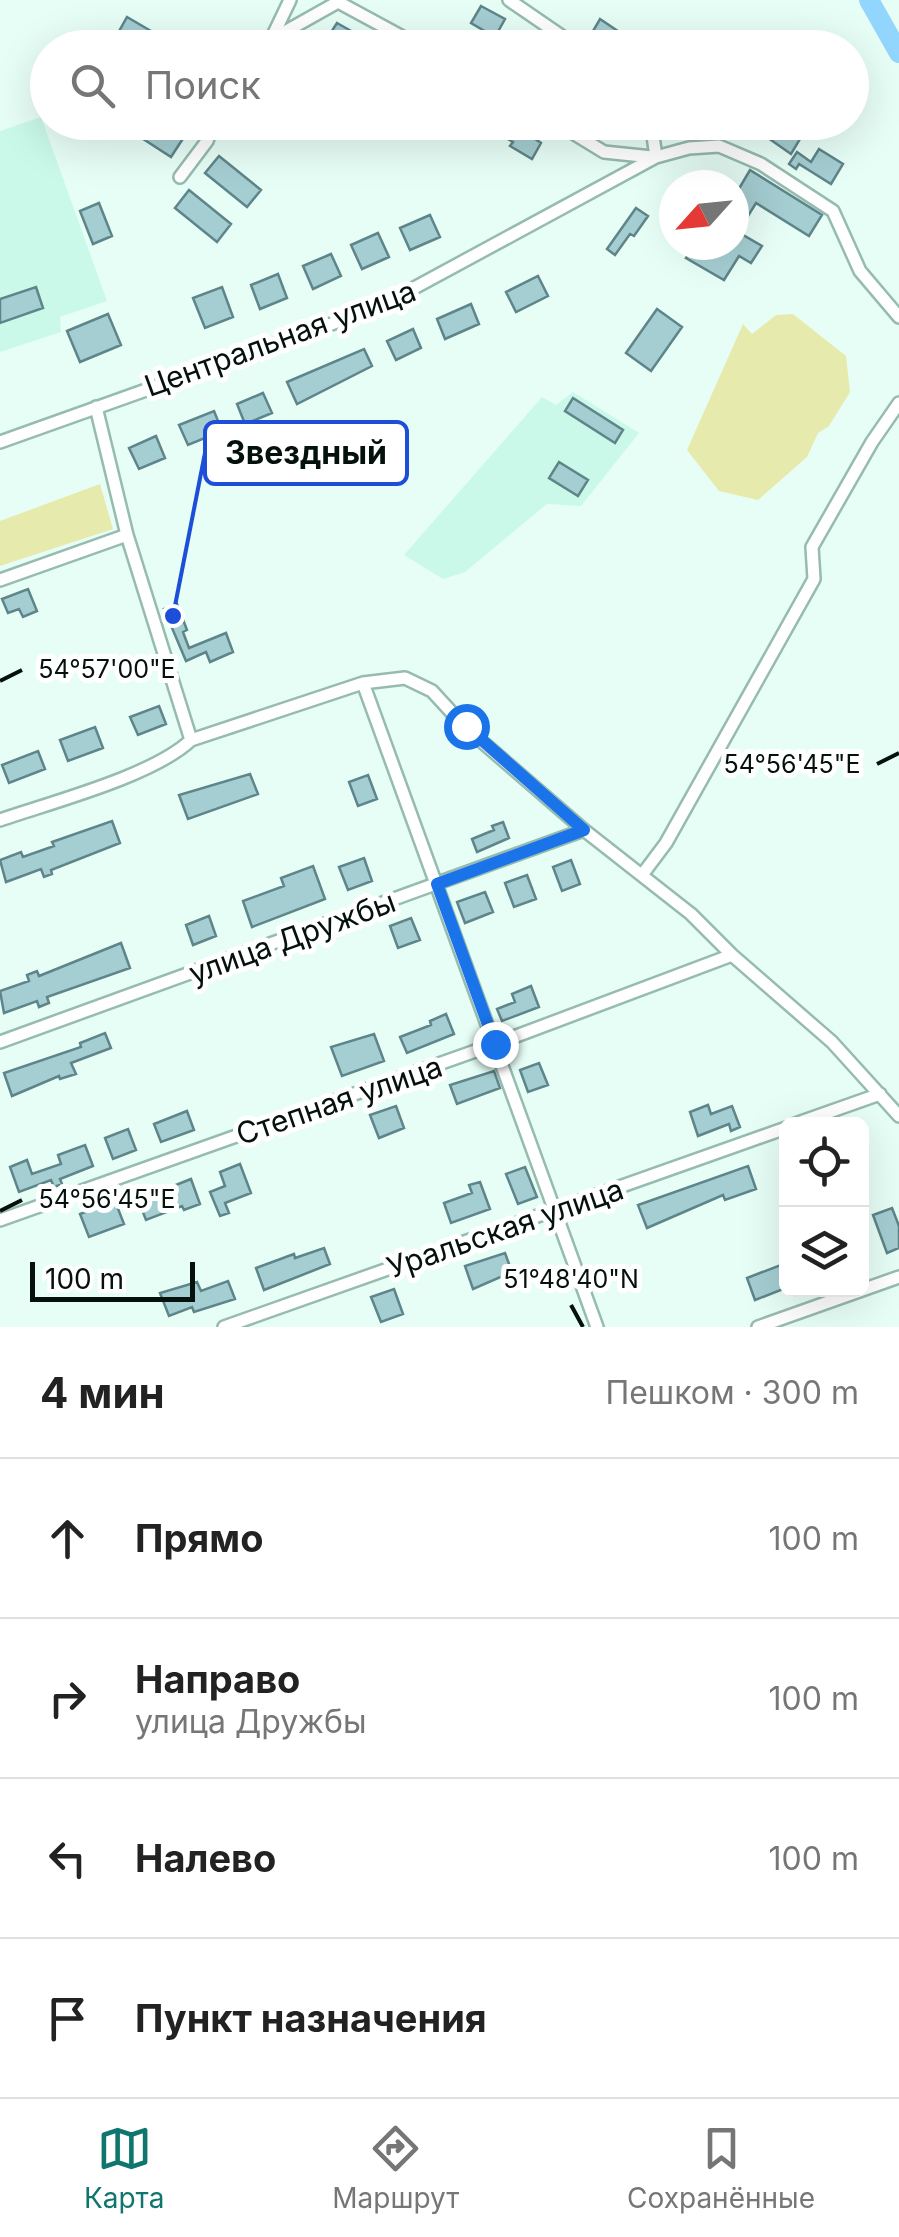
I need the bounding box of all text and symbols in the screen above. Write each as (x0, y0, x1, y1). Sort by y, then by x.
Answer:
search box (30, 30, 869, 140)
icon: search (65, 58, 120, 113)
text: Поиск (145, 62, 261, 108)
north arrow (659, 170, 749, 260)
street label: Центральная улица (140, 272, 420, 404)
callout: Звездный (205, 422, 407, 484)
text: Звездный (225, 433, 387, 472)
text: 54°57'00"E (38, 654, 176, 684)
route start (444, 704, 490, 750)
text: 54°56'45"E (724, 749, 860, 779)
street label: улица Дружбы (184, 883, 400, 991)
route end (473, 1022, 519, 1068)
street label: Степная улица (231, 1048, 447, 1152)
map controls (779, 1117, 869, 1297)
button: locate (779, 1117, 869, 1207)
street label: Уральская улица (382, 1171, 628, 1285)
text: 54°56'45"E (39, 1184, 175, 1214)
button: layers (779, 1207, 869, 1297)
scale bar (30, 1257, 195, 1302)
text: 100 m (45, 1262, 124, 1296)
text: 51°48'40"N (503, 1264, 639, 1294)
text: 4 мин (40, 1367, 165, 1418)
text: Пешком · 300 m (605, 1373, 859, 1412)
icon: ahead (40, 1511, 95, 1566)
text: Прямо (135, 1515, 263, 1561)
text: 100 m (769, 1519, 859, 1558)
text: Направо (135, 1656, 300, 1702)
icon: right (40, 1671, 95, 1726)
text: 100 m (769, 1679, 859, 1718)
text: улица Дружбы (135, 1702, 367, 1741)
icon: left (40, 1831, 95, 1886)
text: Налево (135, 1835, 276, 1881)
text: 100 m (769, 1839, 859, 1878)
icon: arrive (40, 1991, 95, 2046)
text: Пункт назначения (135, 1995, 487, 2041)
tab: Карта (84, 2121, 164, 2215)
tab: Маршрут (332, 2121, 459, 2215)
tab: Сохранённые (627, 2121, 815, 2215)

